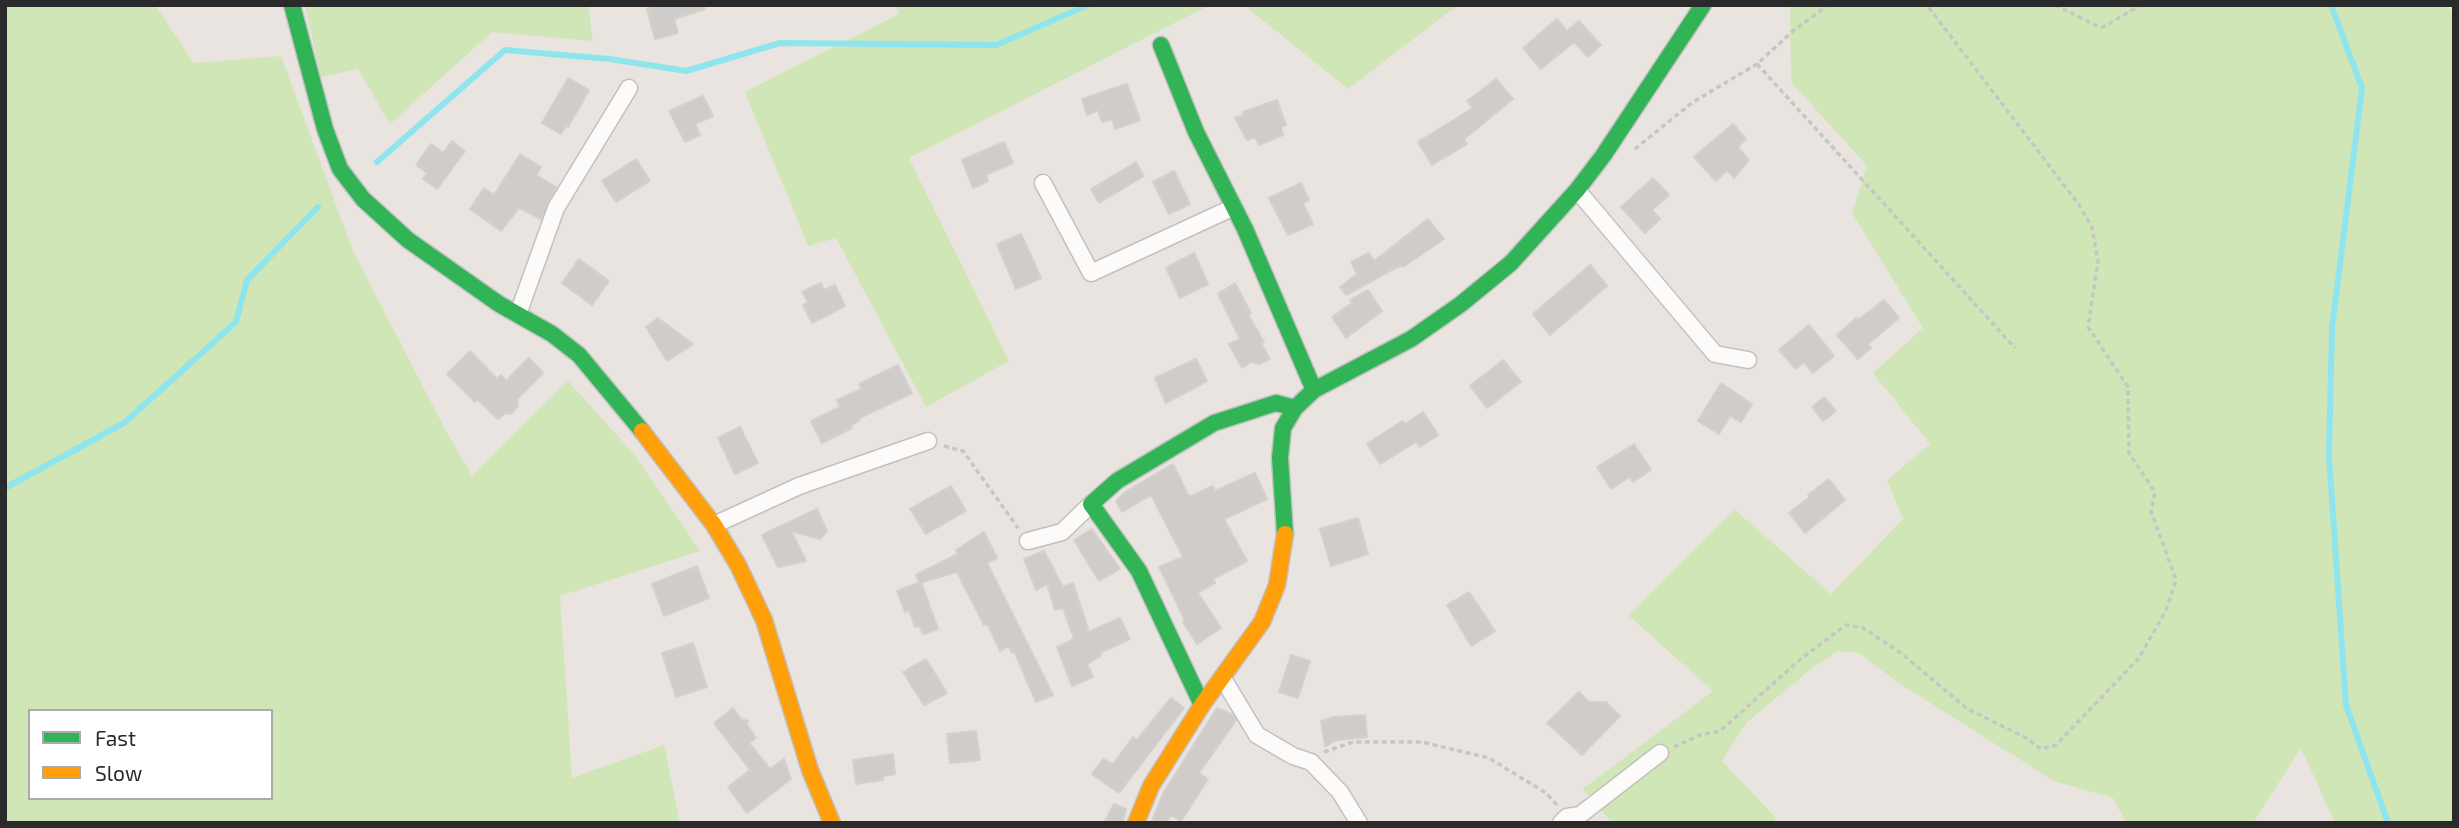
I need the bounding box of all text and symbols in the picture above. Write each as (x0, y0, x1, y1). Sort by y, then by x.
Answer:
legend (28, 709, 273, 800)
text: Fast (95, 725, 136, 750)
text: Slow (95, 760, 142, 785)

